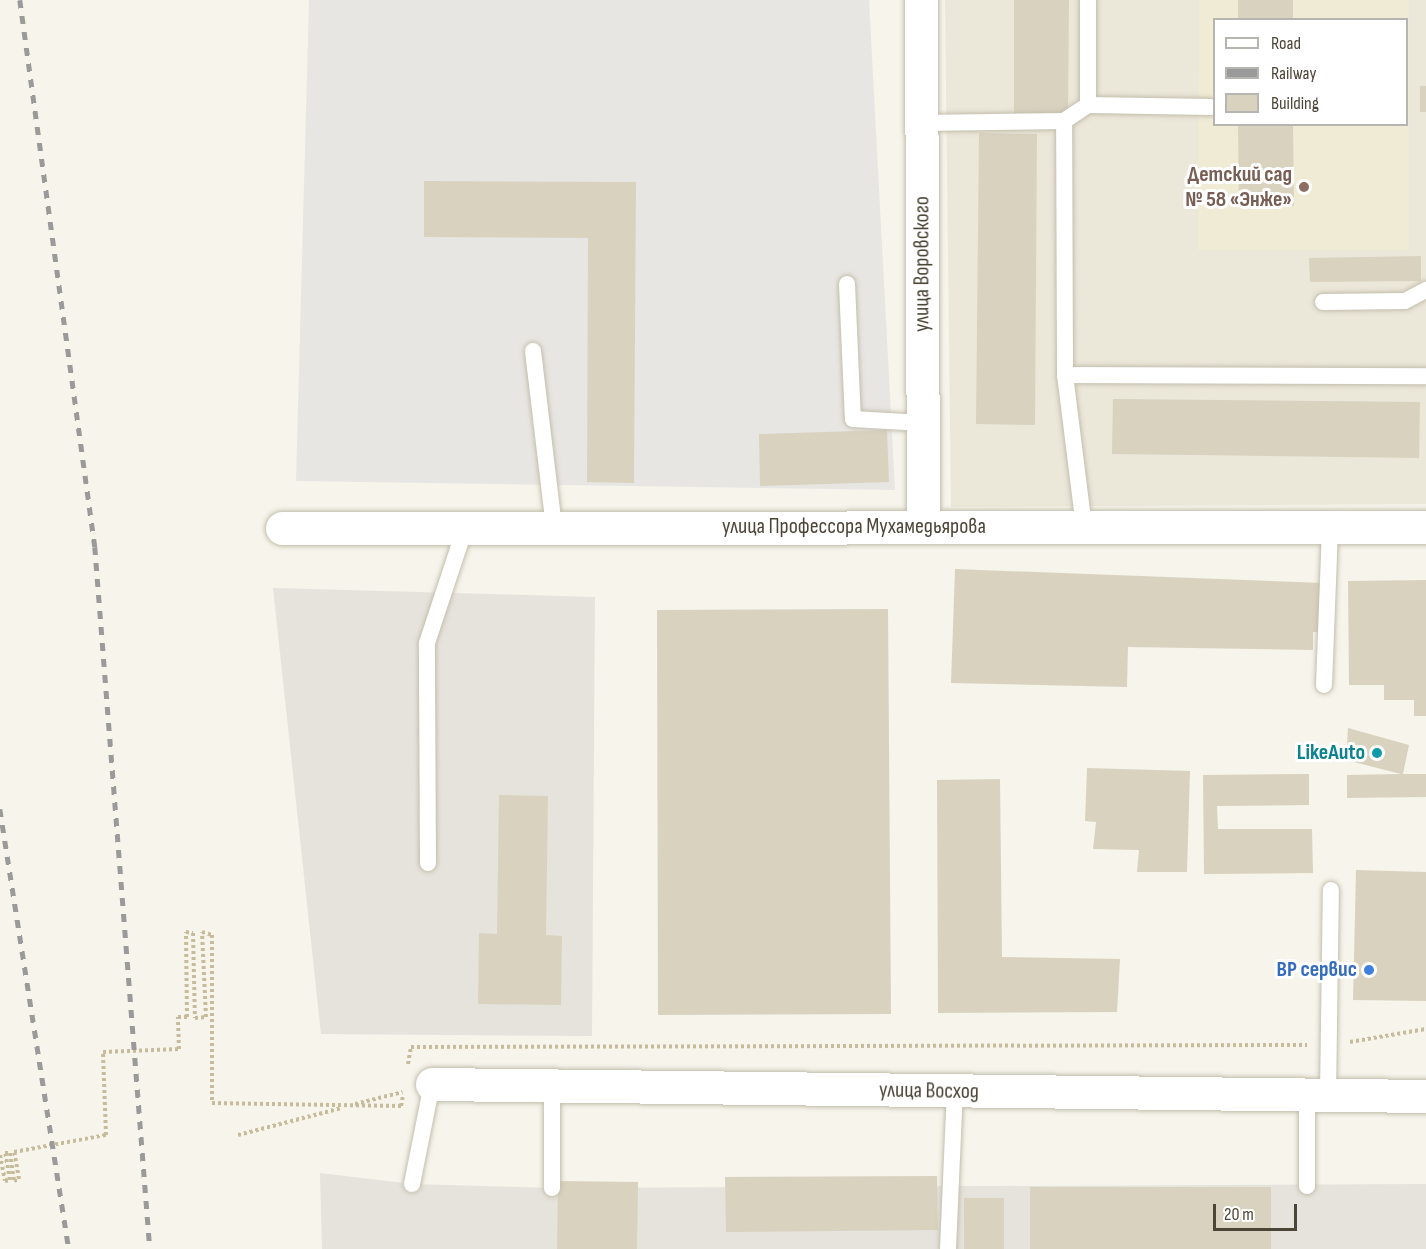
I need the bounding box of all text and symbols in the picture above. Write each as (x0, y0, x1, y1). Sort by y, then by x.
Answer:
legend (1213, 18, 1408, 126)
text: Road (1271, 33, 1301, 54)
text: Railway (1271, 63, 1316, 84)
text: Building (1271, 93, 1319, 114)
place label: Детский сад № 58 «Энже» (1185, 161, 1292, 212)
marker: Детский сад № 58 «Энже» (1297, 180, 1311, 194)
street label: улица Воровского (909, 196, 935, 332)
street label: улица Профессора Мухамедьярова (722, 514, 986, 540)
place label: LikeAuto (1297, 740, 1365, 766)
marker: LikeAuto (1370, 746, 1384, 760)
place label: ВР сервис (1277, 957, 1357, 983)
marker: ВР сервис (1362, 963, 1376, 977)
street label: улица Восход (879, 1077, 979, 1105)
scale bar (1216, 1192, 1300, 1230)
text: 20 m (1224, 1204, 1254, 1225)

